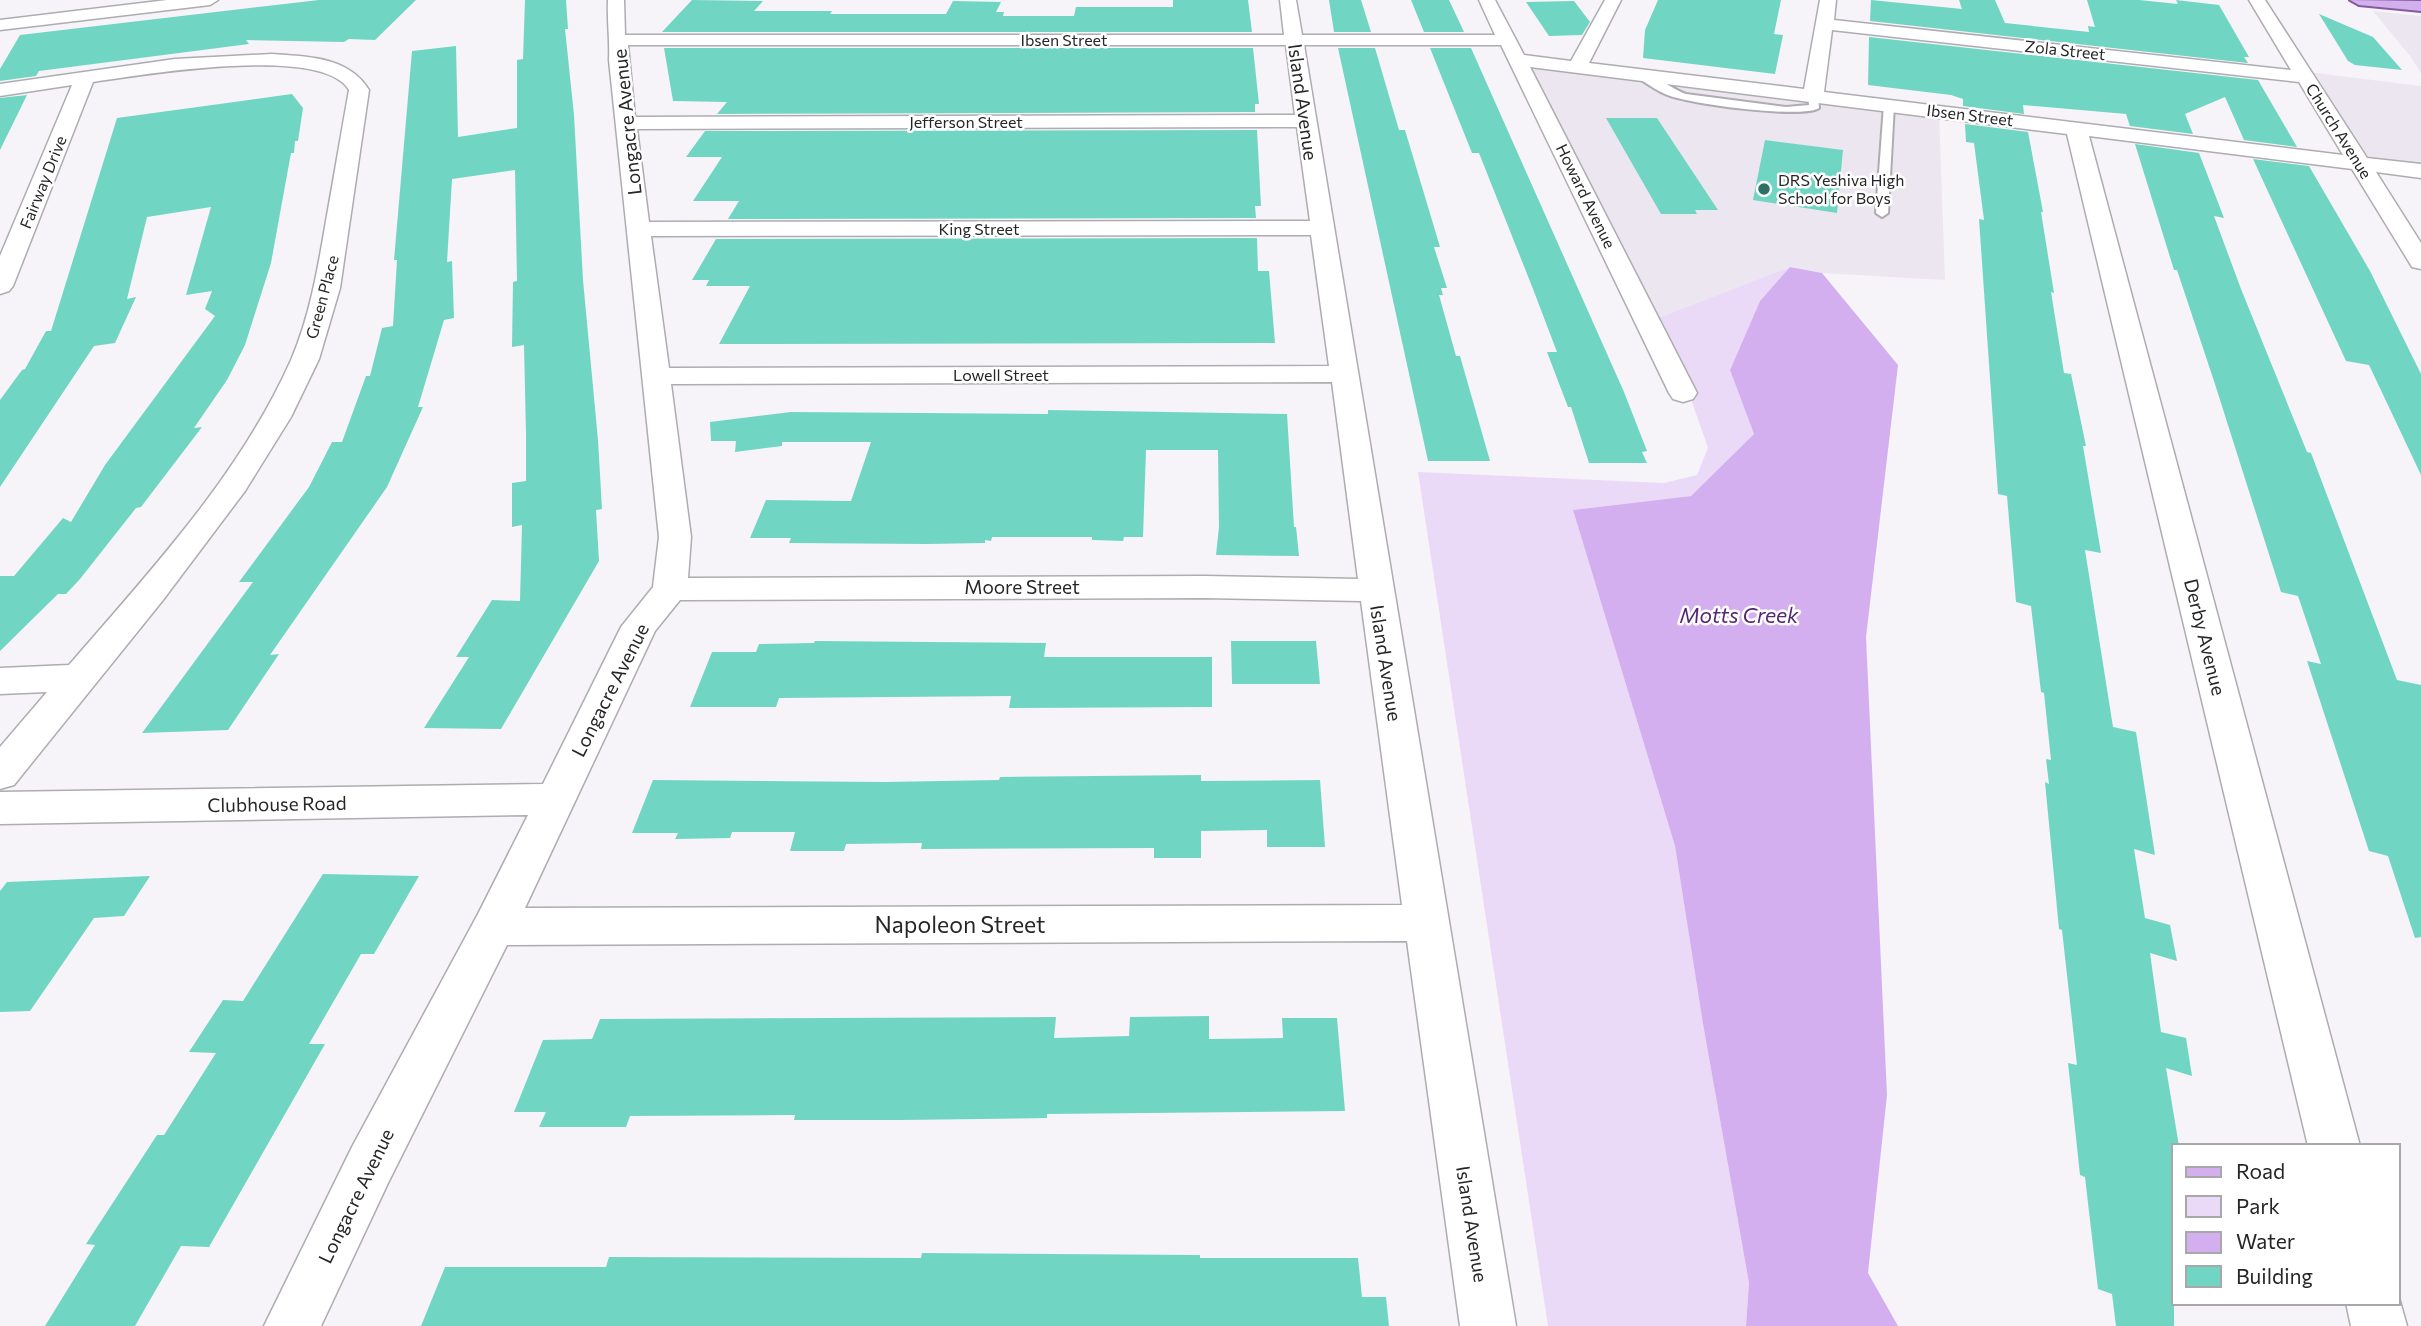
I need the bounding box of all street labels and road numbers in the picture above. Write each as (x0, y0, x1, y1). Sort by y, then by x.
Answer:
street label: Ibsen Street (1021, 30, 1108, 49)
street label: Zola Street (2024, 36, 2107, 63)
street label: Island Avenue (1284, 42, 1323, 162)
street label: Longacre Avenue (607, 48, 646, 196)
street label: Church Avenue (2303, 80, 2376, 182)
street label: Ibsen Street (1926, 100, 2015, 129)
street label: Jefferson Street (909, 112, 1023, 131)
street label: Fairway Drive (15, 133, 70, 231)
street label: Howard Avenue (1553, 140, 1620, 251)
street label: King Street (939, 219, 1020, 238)
street label: Green Place (301, 253, 342, 341)
street label: Lowell Street (953, 365, 1049, 384)
street label: Moore Street (964, 575, 1080, 598)
street label: Derby Avenue (2180, 576, 2231, 698)
street label: Island Avenue (1366, 603, 1407, 723)
street label: Longacre Avenue (566, 619, 653, 760)
street label: Clubhouse Road (207, 791, 347, 816)
street label: Napoleon Street (874, 910, 1046, 938)
street label: Longacre Avenue (313, 1125, 398, 1267)
street label: Island Avenue (1452, 1164, 1493, 1284)

